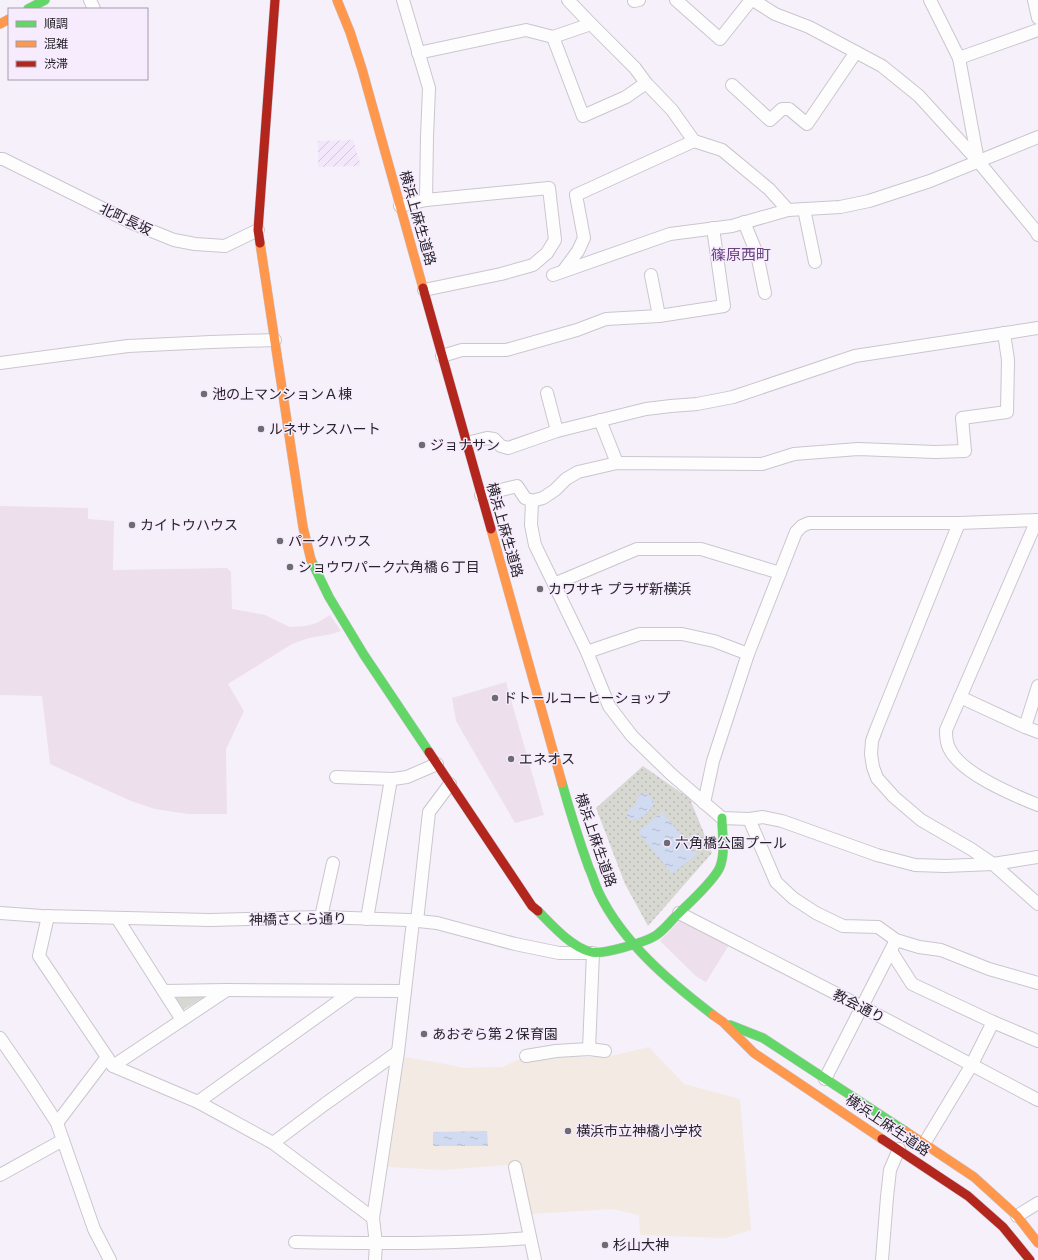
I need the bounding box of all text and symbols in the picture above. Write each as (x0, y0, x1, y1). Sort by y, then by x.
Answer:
legend (8, 8, 148, 80)
text: 順調 (44, 17, 68, 31)
text: 混雑 (44, 37, 68, 51)
text: 渋滞 (44, 57, 68, 71)
street label: 横浜上麻生道路 (396, 169, 439, 268)
street label: 北町長坂 (97, 200, 155, 239)
district label: 篠原西町 (711, 246, 771, 264)
place label: 池の上マンションＡ棟 (212, 386, 352, 403)
marker: 池の上マンションＡ棟 (199, 389, 209, 399)
place label: ルネサンスハート (269, 421, 381, 438)
marker: ルネサンスハート (256, 424, 266, 434)
place label: ジョナサン (430, 437, 500, 454)
marker: ジョナサン (417, 440, 427, 450)
street label: 横浜上麻生道路 (483, 481, 526, 580)
place label: カイトウハウス (140, 517, 238, 534)
marker: カイトウハウス (127, 520, 137, 530)
place label: パークハウス (288, 533, 371, 550)
marker: パークハウス (275, 536, 285, 546)
place label: ショウワパーク六角橋６丁目 (298, 559, 480, 576)
marker: ショウワパーク六角橋６丁目 (285, 562, 295, 572)
place label: カワサキ プラザ新横浜 (548, 581, 691, 598)
marker: カワサキ プラザ新横浜 (535, 584, 545, 594)
place label: ドトールコーヒーショップ (503, 690, 670, 707)
marker: ドトールコーヒーショップ (490, 693, 500, 703)
place label: エネオス (519, 751, 575, 768)
marker: エネオス (506, 754, 516, 764)
street label: 横浜上麻生道路 (572, 791, 620, 889)
place label: 六角橋公園プール (675, 835, 787, 852)
marker: 六角橋公園プール (662, 838, 672, 848)
street label: 神橋さくら通り (249, 910, 347, 929)
street label: 教会通り (830, 986, 888, 1027)
place label: あおぞら第２保育園 (432, 1026, 558, 1043)
marker: あおぞら第２保育園 (419, 1029, 429, 1039)
street label: 横浜上麻生道路 (842, 1091, 933, 1160)
place label: 横浜市立神橋小学校 (576, 1123, 702, 1140)
marker: 横浜市立神橋小学校 (563, 1126, 573, 1136)
place label: 杉山大神 (613, 1237, 669, 1254)
marker: 杉山大神 (600, 1240, 610, 1250)

